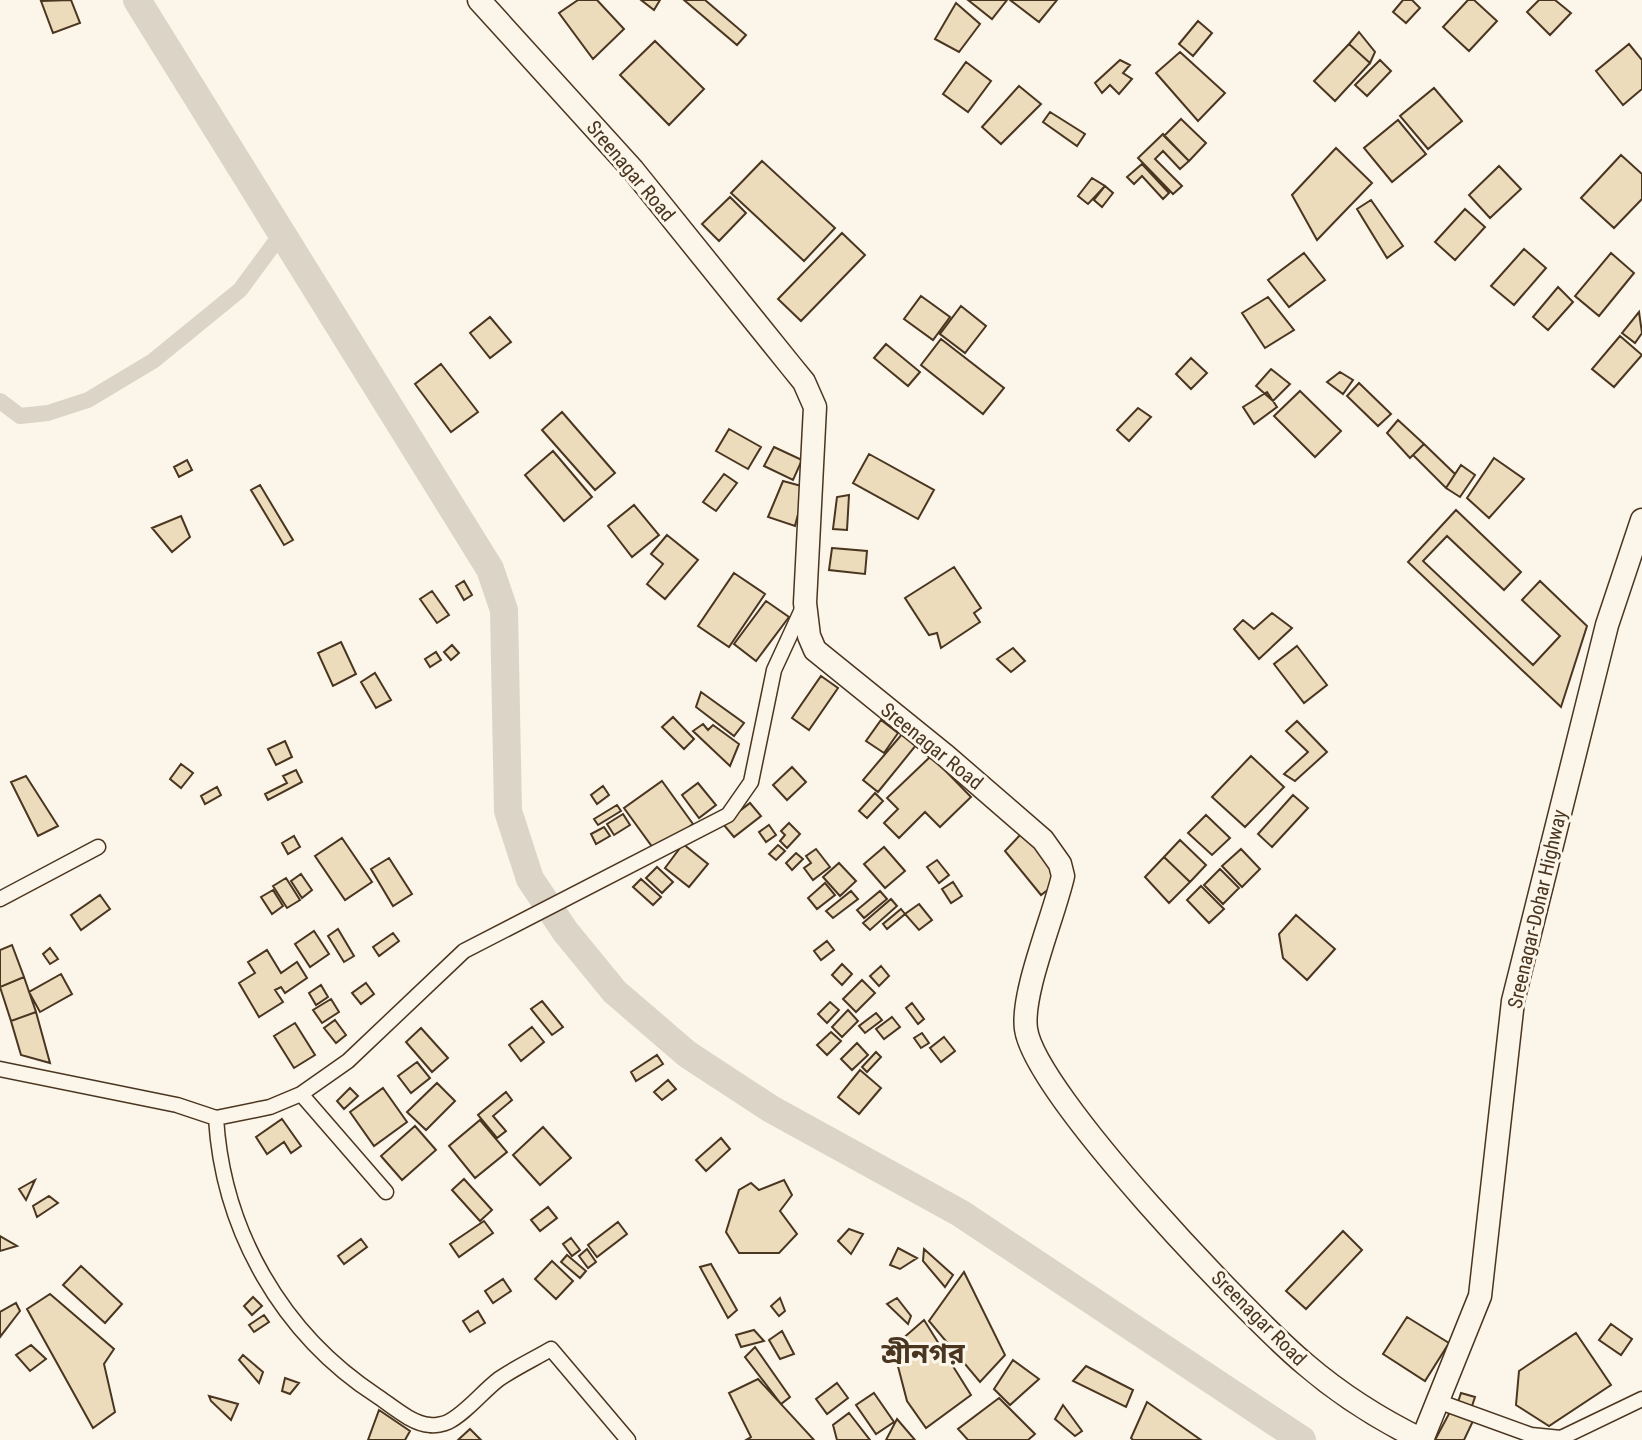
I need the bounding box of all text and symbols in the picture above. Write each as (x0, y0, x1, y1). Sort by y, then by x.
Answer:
street label: Sreenagar Road (582, 116, 680, 226)
street label: Sreenagar Road (876, 697, 988, 795)
street label: Sreenagar-Dohar Highway (1502, 807, 1572, 1011)
street label: Sreenagar Road (1206, 1265, 1312, 1371)
district label: শ্রীনগর (880, 1337, 966, 1370)

